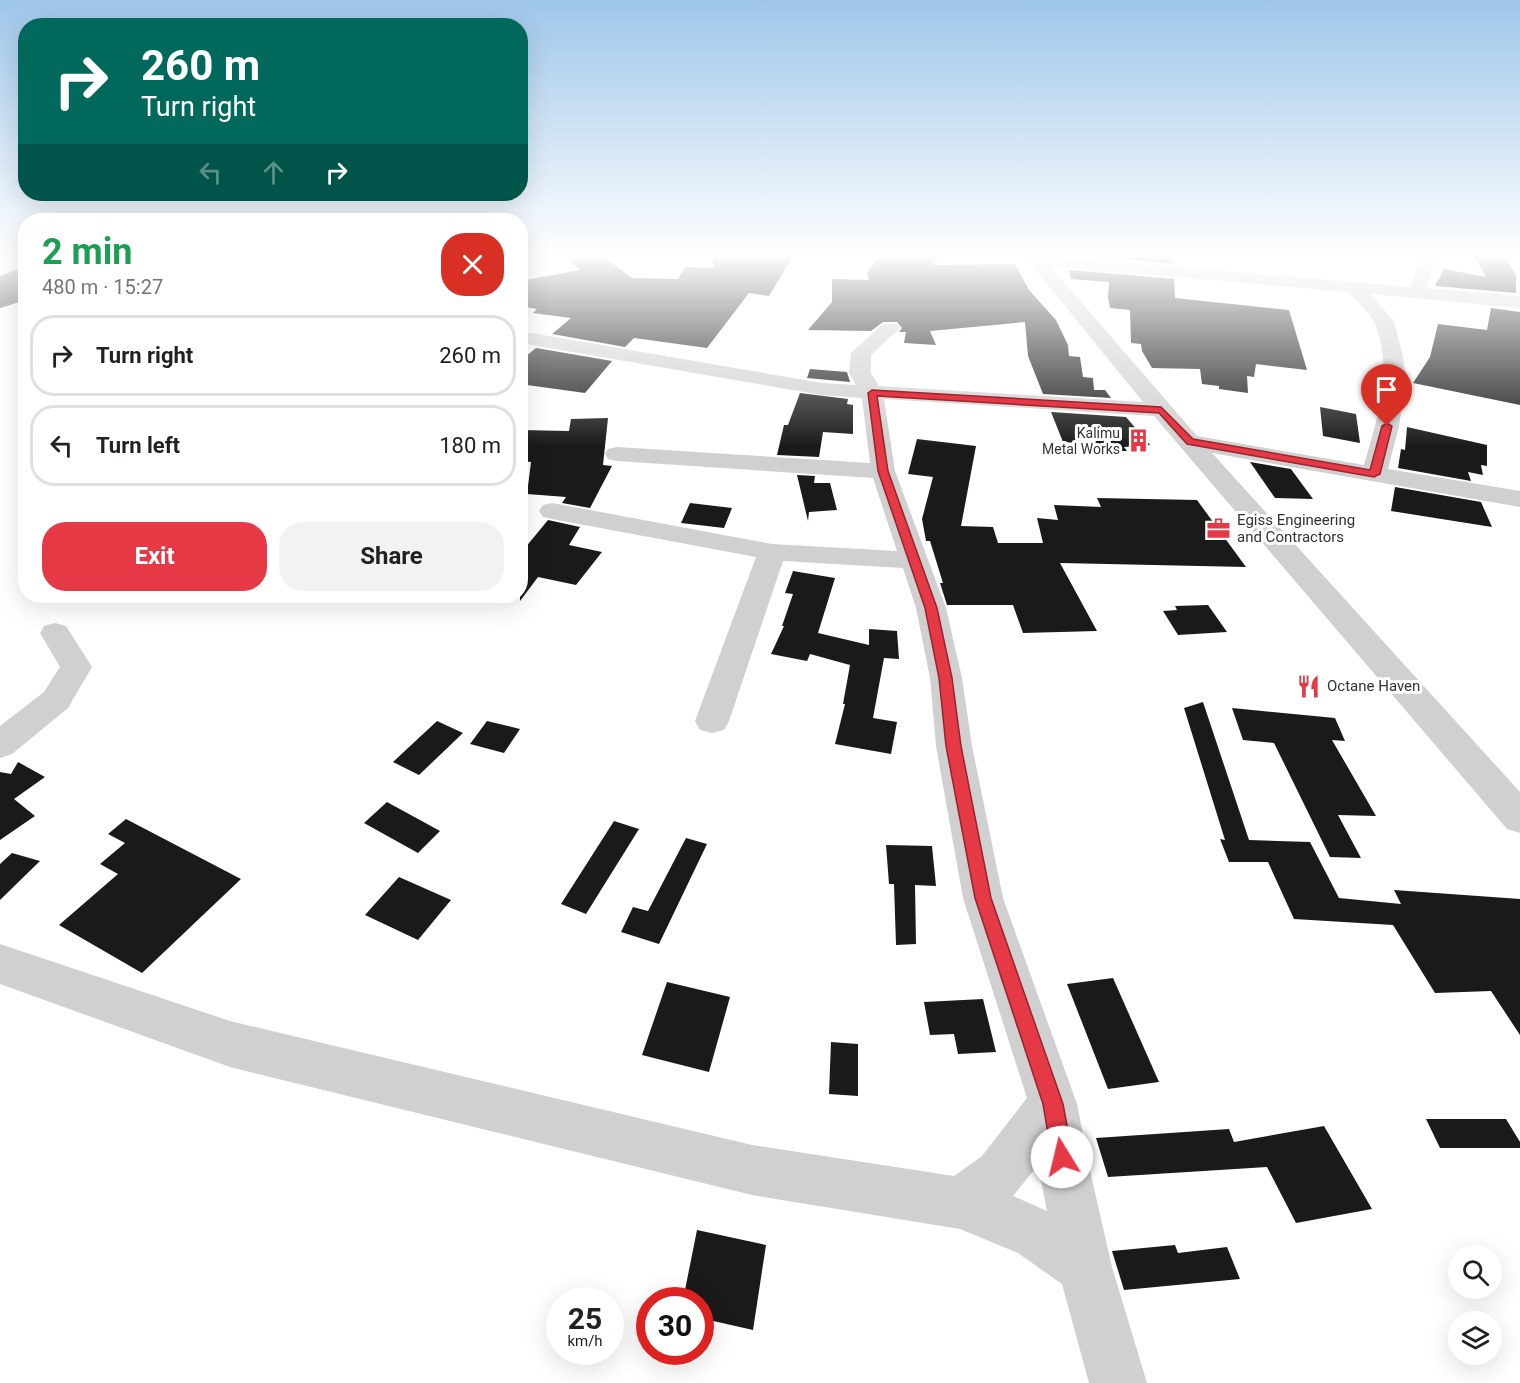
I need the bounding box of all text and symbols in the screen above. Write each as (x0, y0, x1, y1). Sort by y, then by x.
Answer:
text: 260 m (141, 41, 260, 90)
icon: right (42, 42, 120, 120)
text: Turn right (141, 91, 256, 123)
icon: left (194, 156, 227, 189)
icon: ahead (257, 156, 290, 189)
icon: right (320, 156, 353, 189)
text: 2 min (42, 231, 133, 273)
button: close (441, 233, 504, 296)
text: 480 m · 15:27 (42, 275, 163, 299)
icon: right (45, 339, 78, 372)
text: Turn right (96, 343, 193, 368)
text: 260 m (439, 343, 501, 368)
pin (1361, 364, 1412, 426)
icon: arrive (1370, 373, 1403, 406)
place label: Kalimu Metal Works (1042, 425, 1120, 457)
building icon: Kalimu Metal Works (1125, 428, 1151, 454)
icon: left (45, 429, 78, 462)
text: Turn left (96, 433, 180, 458)
text: 180 m (439, 433, 501, 458)
place label: Egiss Engineering and Contractors (1237, 511, 1355, 546)
office icon: Egiss Engineering and Contractors (1206, 516, 1232, 542)
button: Exit (42, 522, 267, 591)
button: Share (279, 522, 504, 591)
restaurant icon: Octane Haven (1296, 673, 1322, 699)
place label: Octane Haven (1327, 677, 1420, 695)
position arrow (1030, 1125, 1094, 1189)
map controls (1448, 1245, 1502, 1365)
button: search (1448, 1245, 1502, 1299)
speed limit sign: 30 (636, 1287, 714, 1365)
text: 25 (568, 1301, 602, 1336)
button: layers (1448, 1311, 1502, 1365)
text: km/h (567, 1332, 603, 1350)

